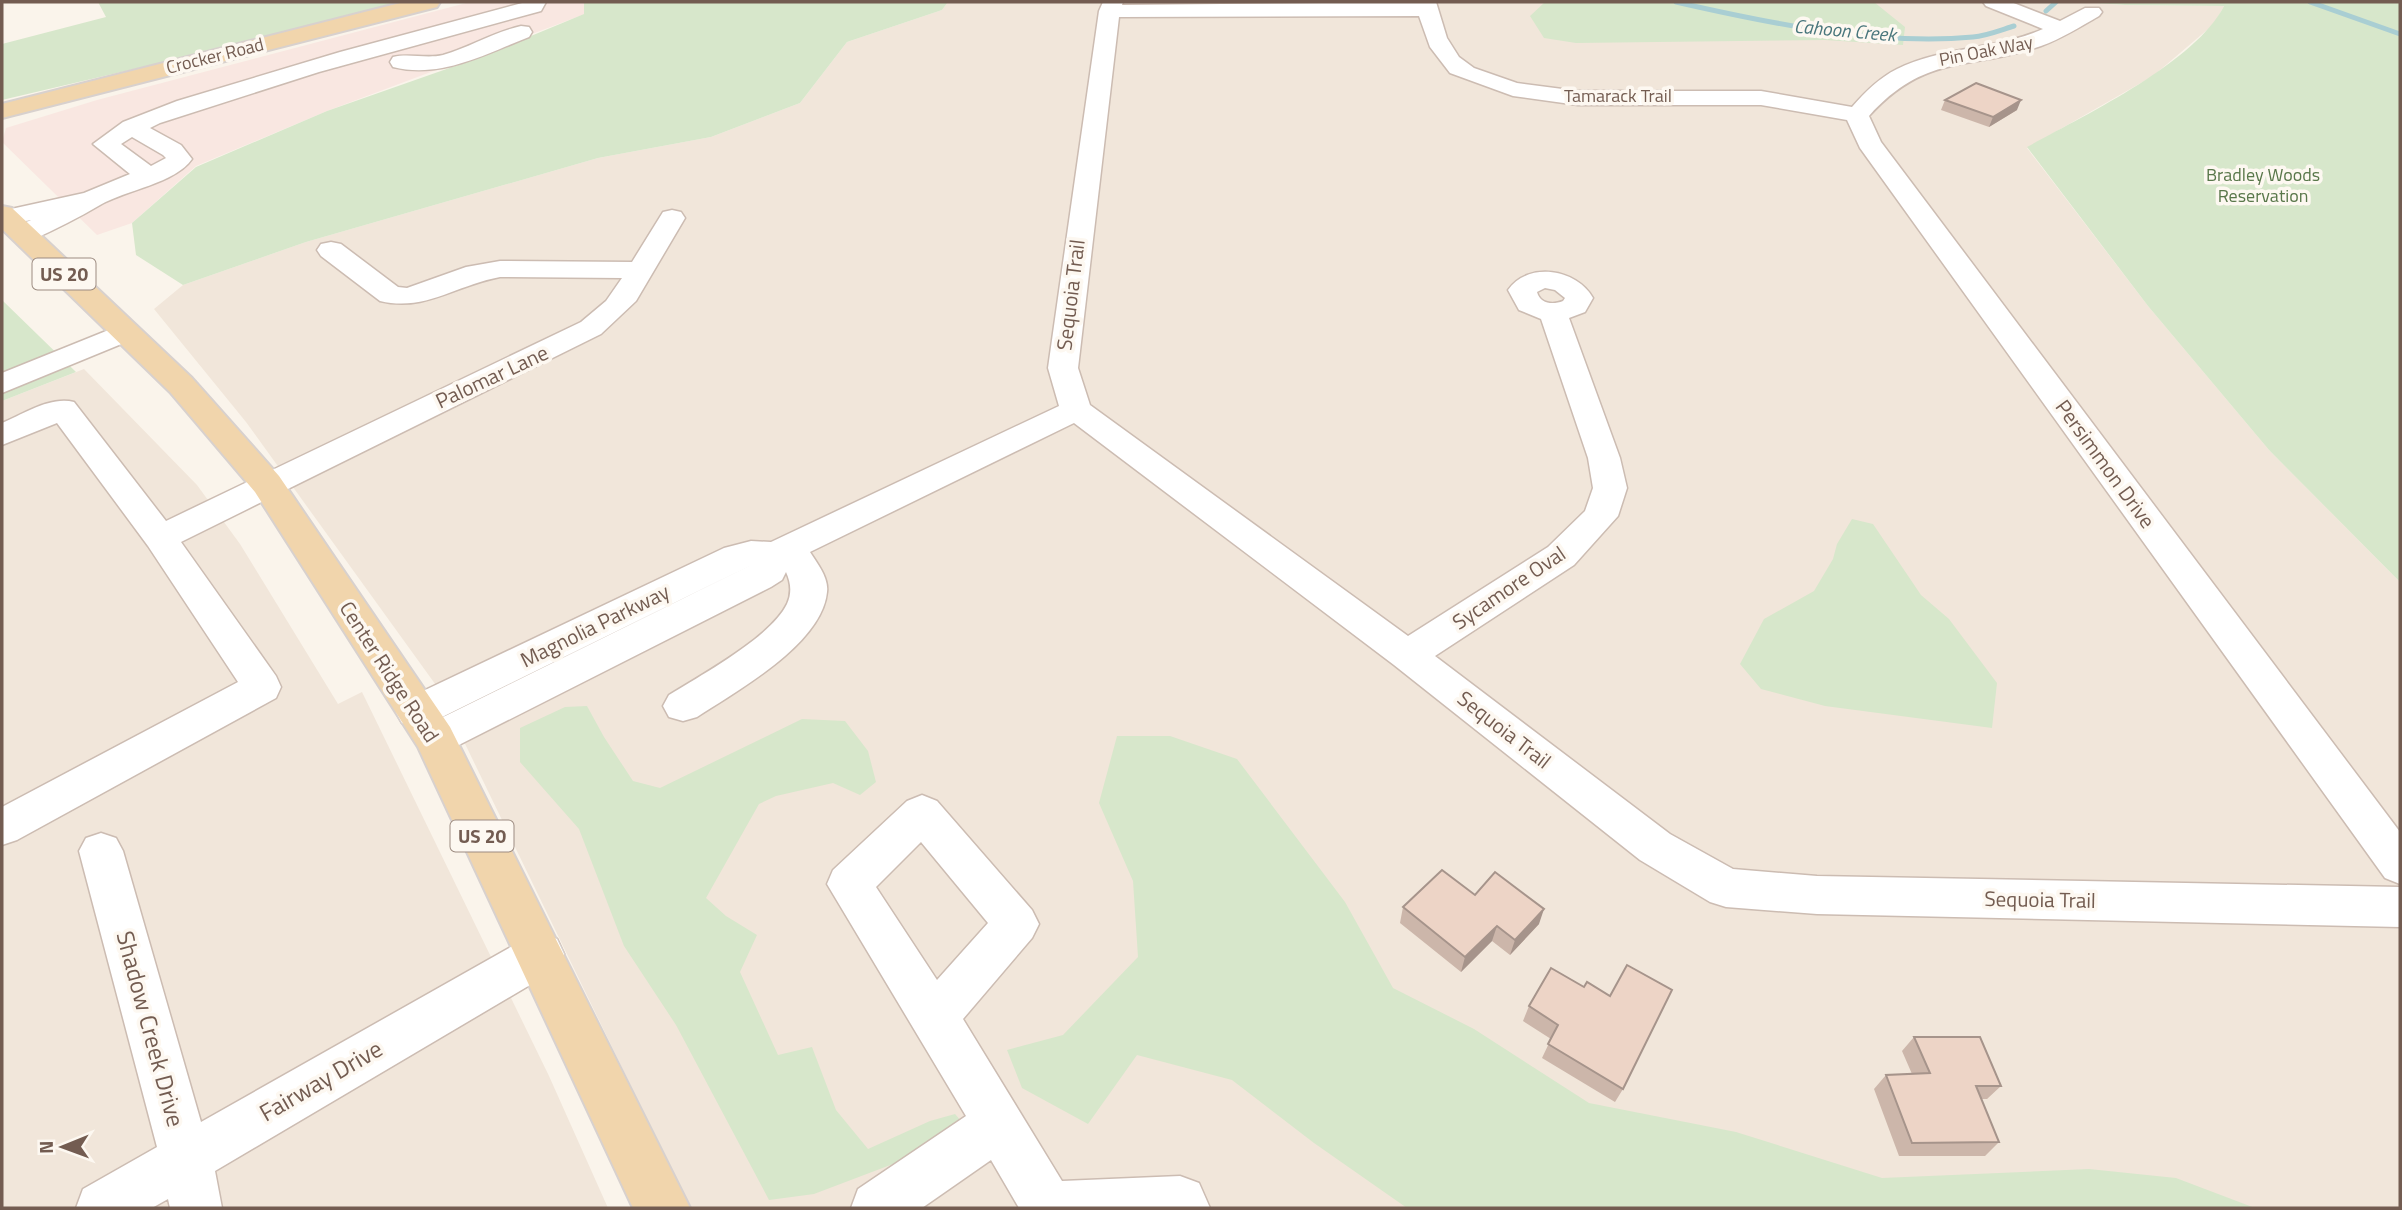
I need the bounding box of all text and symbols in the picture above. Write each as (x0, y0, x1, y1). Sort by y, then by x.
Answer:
water label: Cahoon Creek (1793, 11, 1900, 49)
street label: Pin Oak Way (1937, 28, 2035, 73)
street label: Crocker Road (163, 30, 267, 81)
street label: Tamarack Trail (1564, 82, 1672, 109)
park label: Bradley Woods Reservation (2206, 161, 2320, 209)
street label: Sequoia Trail (1047, 238, 1093, 352)
road number: US 20 (32, 258, 96, 290)
street label: Palomar Lane (430, 336, 553, 416)
street label: Persimmon Drive (2048, 392, 2164, 535)
street label: Sycamore Oval (1445, 537, 1572, 637)
street label: Magnolia Parkway (514, 575, 675, 675)
street label: Center Ridge Road (332, 594, 448, 749)
street label: Sequoia Trail (1451, 682, 1558, 776)
road number: US 20 (450, 820, 514, 852)
street label: Sequoia Trail (1984, 882, 2096, 916)
street label: Shadow Creek Drive (108, 927, 194, 1131)
street label: Fairway Drive (252, 1030, 389, 1130)
north arrow (28, 1112, 98, 1182)
text: N (31, 1140, 60, 1154)

